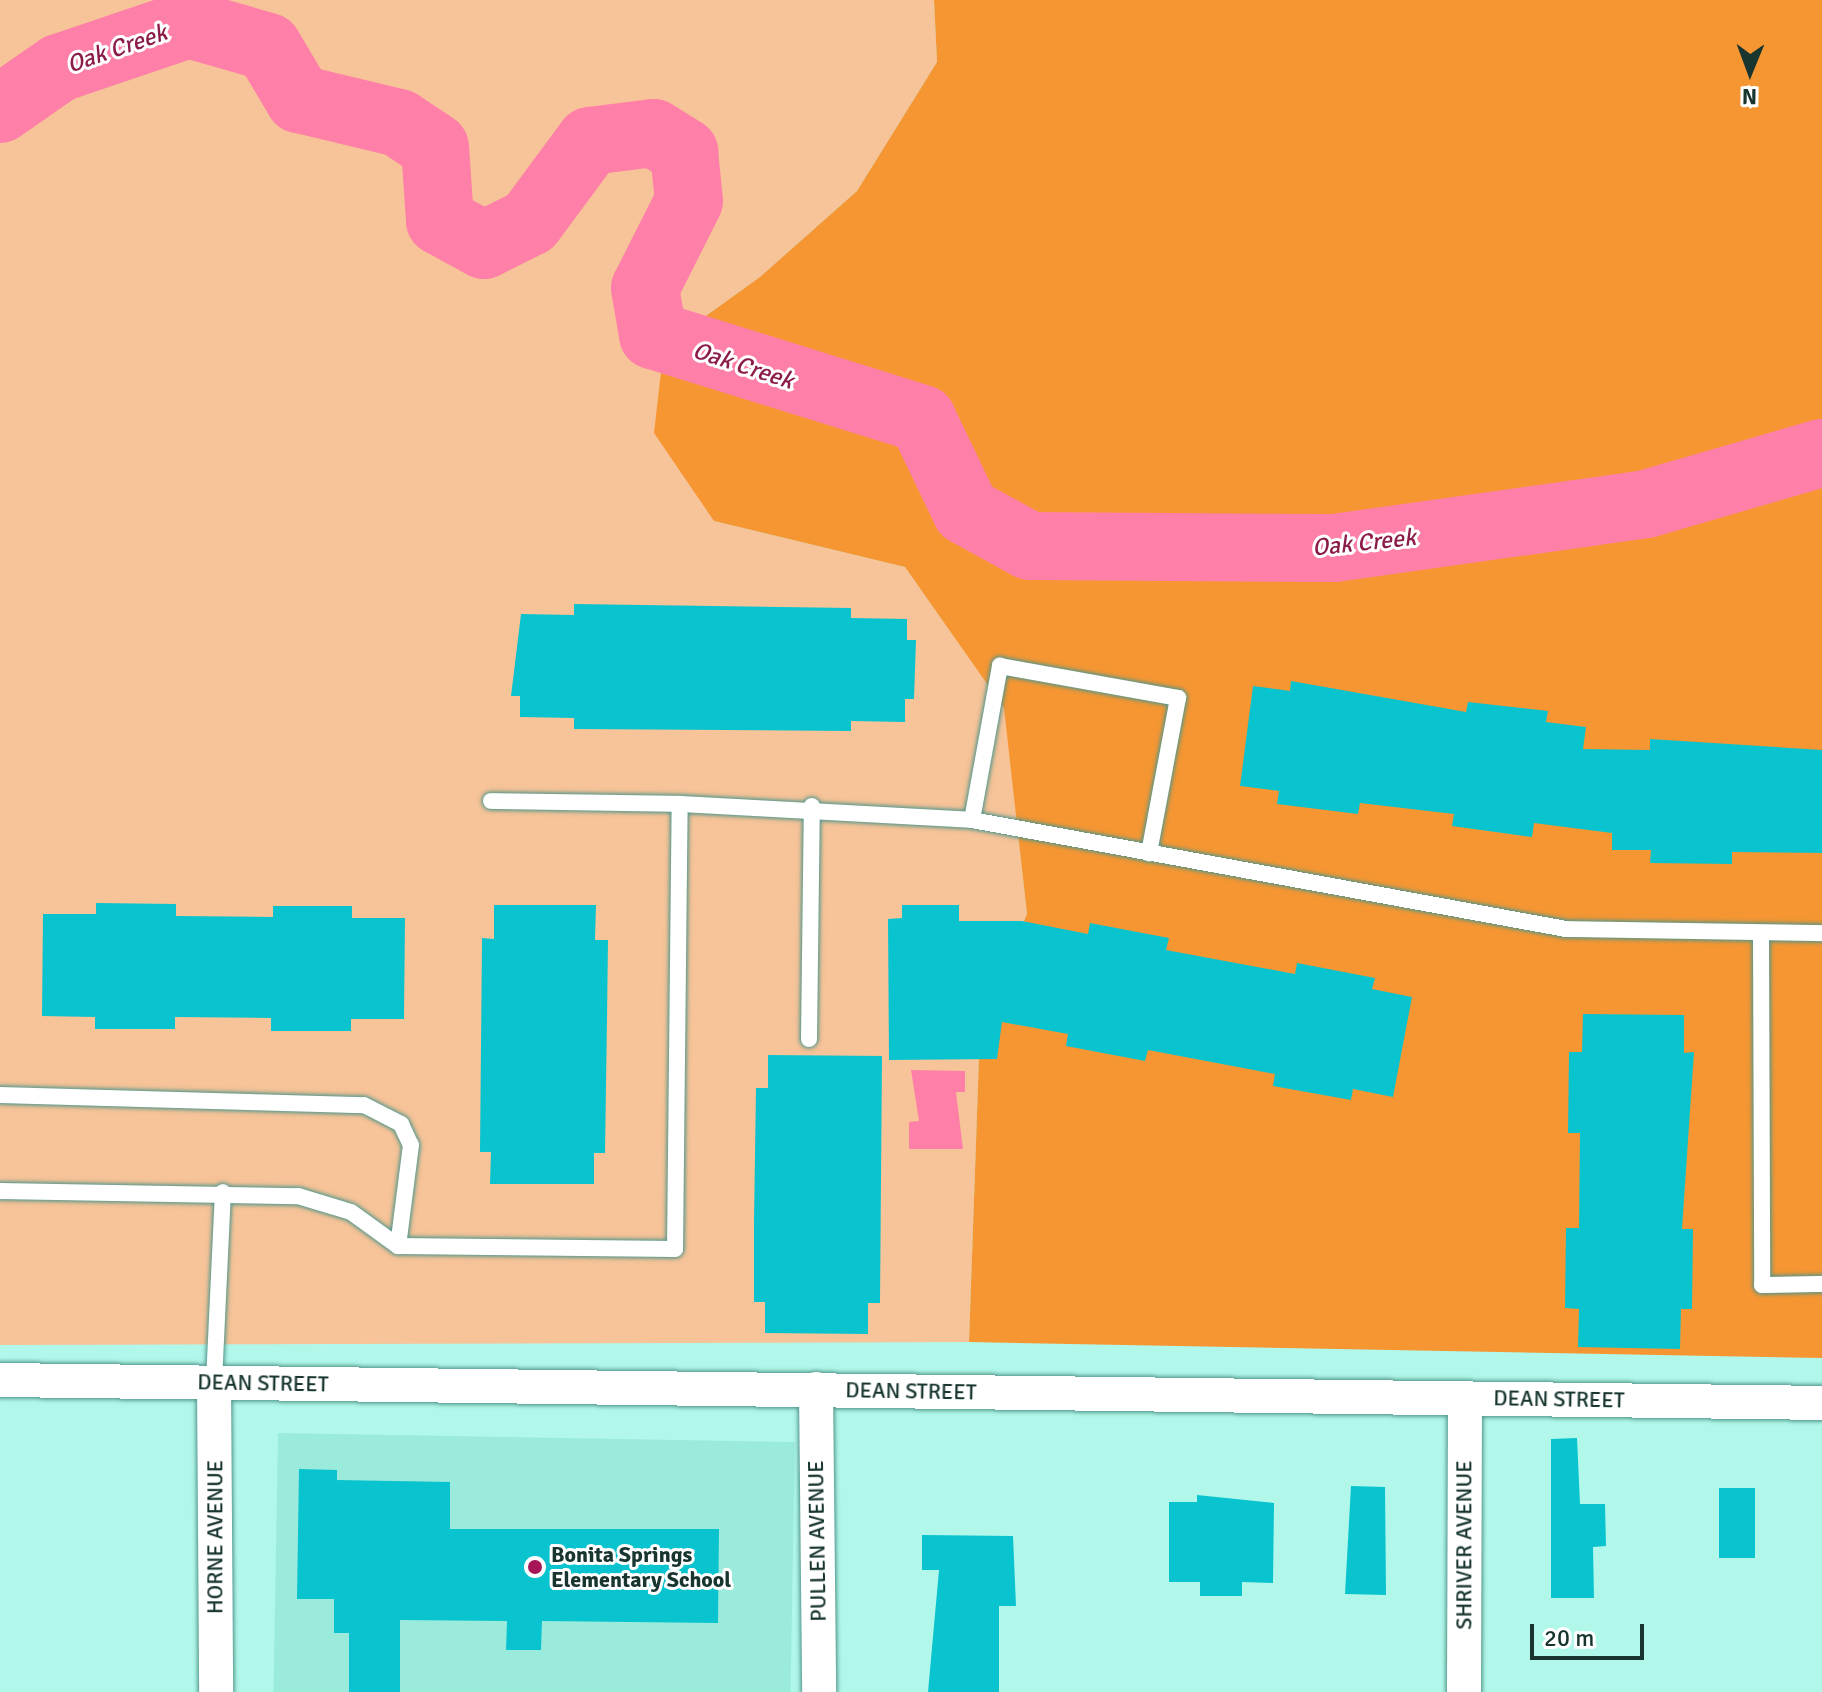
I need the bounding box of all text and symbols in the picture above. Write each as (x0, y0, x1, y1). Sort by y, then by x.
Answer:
water label: Oak Creek (63, 18, 171, 80)
north arrow (1710, 32, 1790, 112)
text: N (1742, 83, 1757, 110)
water label: Oak Creek (689, 336, 797, 396)
water label: Oak Creek (1311, 523, 1417, 563)
street label: DEAN STREET (197, 1369, 329, 1397)
street label: DEAN STREET (845, 1377, 977, 1405)
street label: DEAN STREET (1493, 1385, 1625, 1413)
street label: HORNE AVENUE (202, 1460, 228, 1614)
street label: PULLEN AVENUE (802, 1460, 832, 1622)
street label: SHRIVER AVENUE (1451, 1460, 1477, 1630)
place label: Bonita Springs Elementary School (551, 1541, 731, 1592)
marker: Bonita Springs Elementary School (526, 1558, 544, 1576)
scale bar (1534, 1608, 1648, 1658)
text: 20 m (1544, 1623, 1594, 1653)

